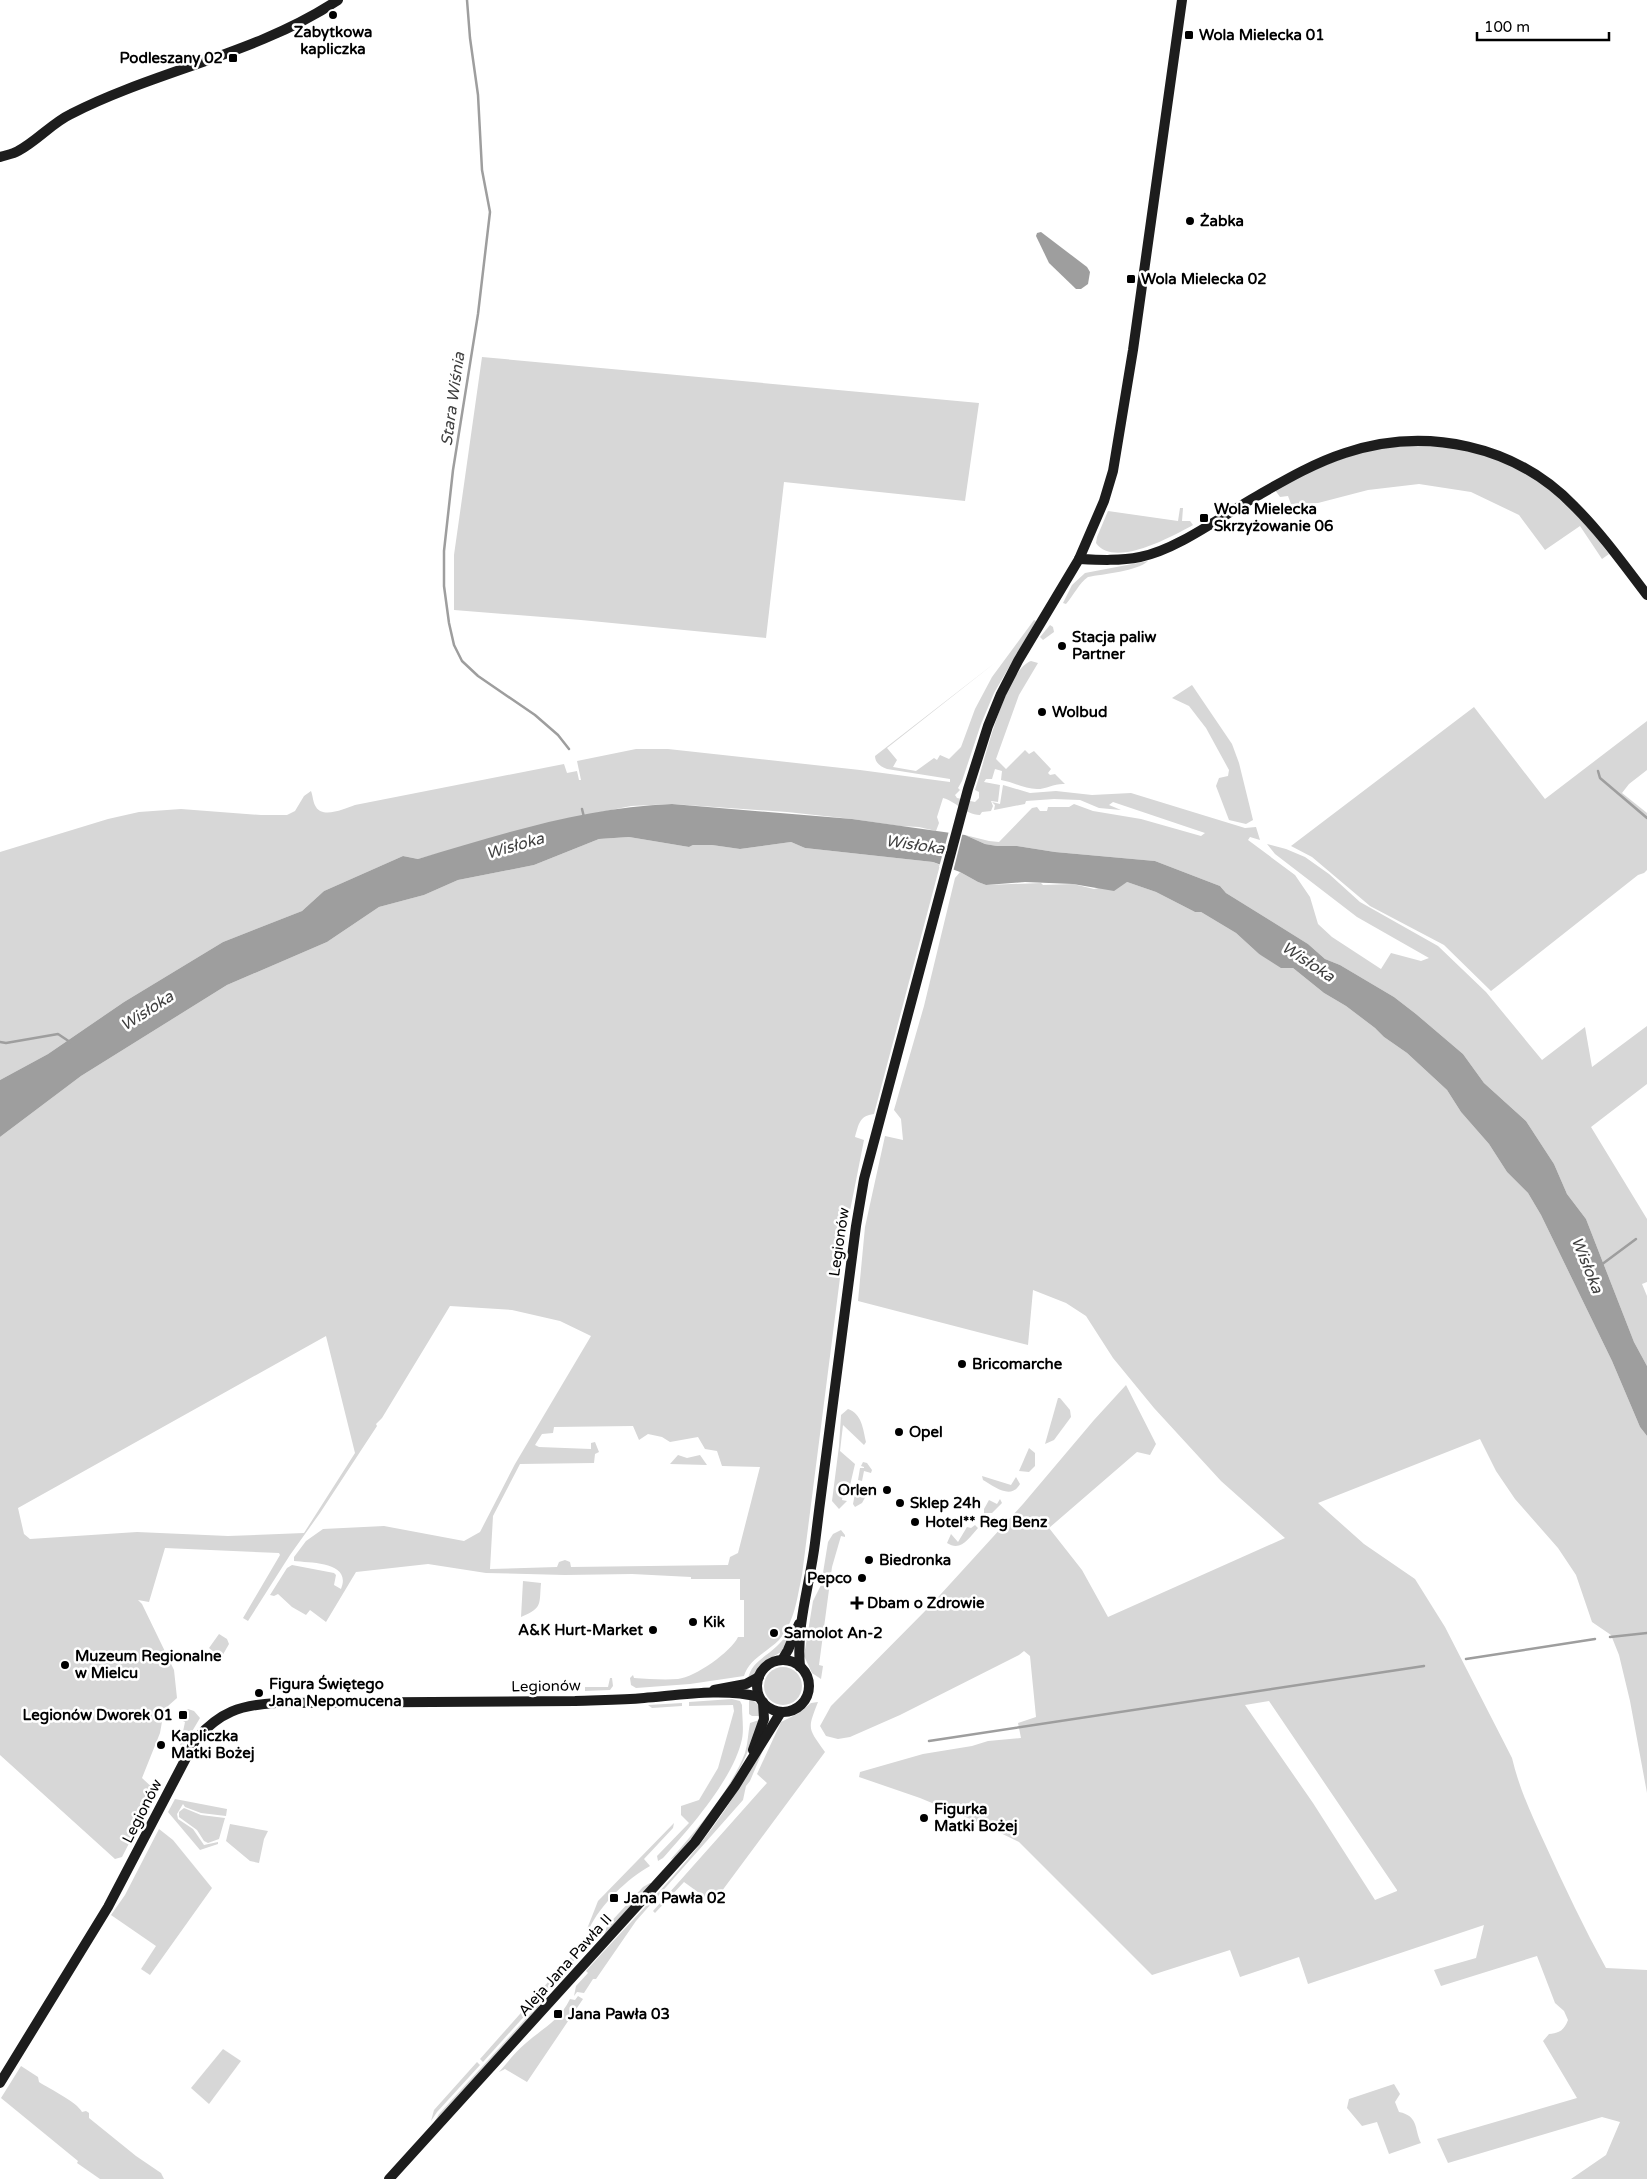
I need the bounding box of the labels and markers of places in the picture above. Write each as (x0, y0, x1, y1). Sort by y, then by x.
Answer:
marker: Zabytkowa kapliczka (327, 9, 339, 21)
place label: Zabytkowa kapliczka (294, 23, 372, 59)
place label: Wola Mielecka 01 (1199, 26, 1325, 44)
marker: Wola Mielecka 01 (1183, 29, 1195, 41)
place label: Podleszany 02 (119, 49, 223, 68)
marker: Podleszany 02 (227, 52, 239, 64)
place label: Żabka (1200, 212, 1244, 230)
marker: Żabka (1184, 215, 1196, 227)
place label: Wola Mielecka 02 (1141, 270, 1267, 288)
marker: Wola Mielecka 02 (1125, 273, 1137, 285)
place label: Wola Mielecka Skrzyżowanie 06 (1214, 500, 1333, 536)
marker: Wola Mielecka Skrzyżowanie 06 (1198, 512, 1210, 524)
place label: Stacja paliw Partner (1072, 628, 1157, 663)
marker: Stacja paliw Partner (1056, 640, 1068, 652)
place label: Wolbud (1052, 703, 1107, 721)
marker: Wolbud (1036, 706, 1048, 718)
place label: Bricomarche (972, 1355, 1063, 1373)
marker: Bricomarche (956, 1358, 968, 1370)
place label: Opel (909, 1423, 943, 1442)
marker: Opel (893, 1426, 905, 1438)
place label: Orlen (838, 1481, 877, 1499)
marker: Orlen (881, 1484, 893, 1496)
place label: Sklep 24h (910, 1494, 981, 1513)
marker: Sklep 24h (894, 1497, 906, 1509)
place label: Hotel** Reg Benz (925, 1513, 1048, 1532)
marker: Hotel** Reg Benz (909, 1516, 921, 1528)
place label: Biedronka (879, 1551, 951, 1569)
marker: Biedronka (863, 1554, 875, 1566)
place label: Pepco (807, 1569, 852, 1588)
marker: Pepco (856, 1572, 868, 1584)
place label: Dbam o Zdrowie (867, 1594, 985, 1612)
marker: Dbam o Zdrowie (851, 1597, 863, 1609)
place label: Kik (703, 1613, 725, 1631)
marker: Kik (687, 1616, 699, 1628)
place label: A&K Hurt-Market (518, 1621, 643, 1639)
marker: A&K Hurt-Market (647, 1624, 659, 1636)
place label: Samolot An-2 (784, 1624, 883, 1642)
marker: Samolot An-2 (768, 1627, 780, 1639)
place label: Muzeum Regionalne w Mielcu (75, 1647, 222, 1682)
marker: Muzeum Regionalne w Mielcu (59, 1659, 71, 1671)
place label: Figura Świętego Jana Nepomucena (268, 1674, 402, 1711)
marker: Figura Świętego Jana Nepomucena (253, 1687, 265, 1699)
place label: Legionów Dworek 01 (23, 1706, 173, 1725)
marker: Legionów Dworek 01 (177, 1709, 189, 1721)
place label: Kapliczka Matki Bożej (171, 1727, 255, 1763)
marker: Kapliczka Matki Bożej (155, 1739, 167, 1751)
place label: Figurka Matki Bożej (934, 1800, 1018, 1836)
marker: Figurka Matki Bożej (918, 1812, 930, 1824)
place label: Jana Pawła 02 (623, 1889, 726, 1907)
marker: Jana Pawła 02 (608, 1892, 620, 1904)
place label: Jana Pawła 03 (567, 2005, 670, 2023)
marker: Jana Pawła 03 (552, 2008, 564, 2020)

